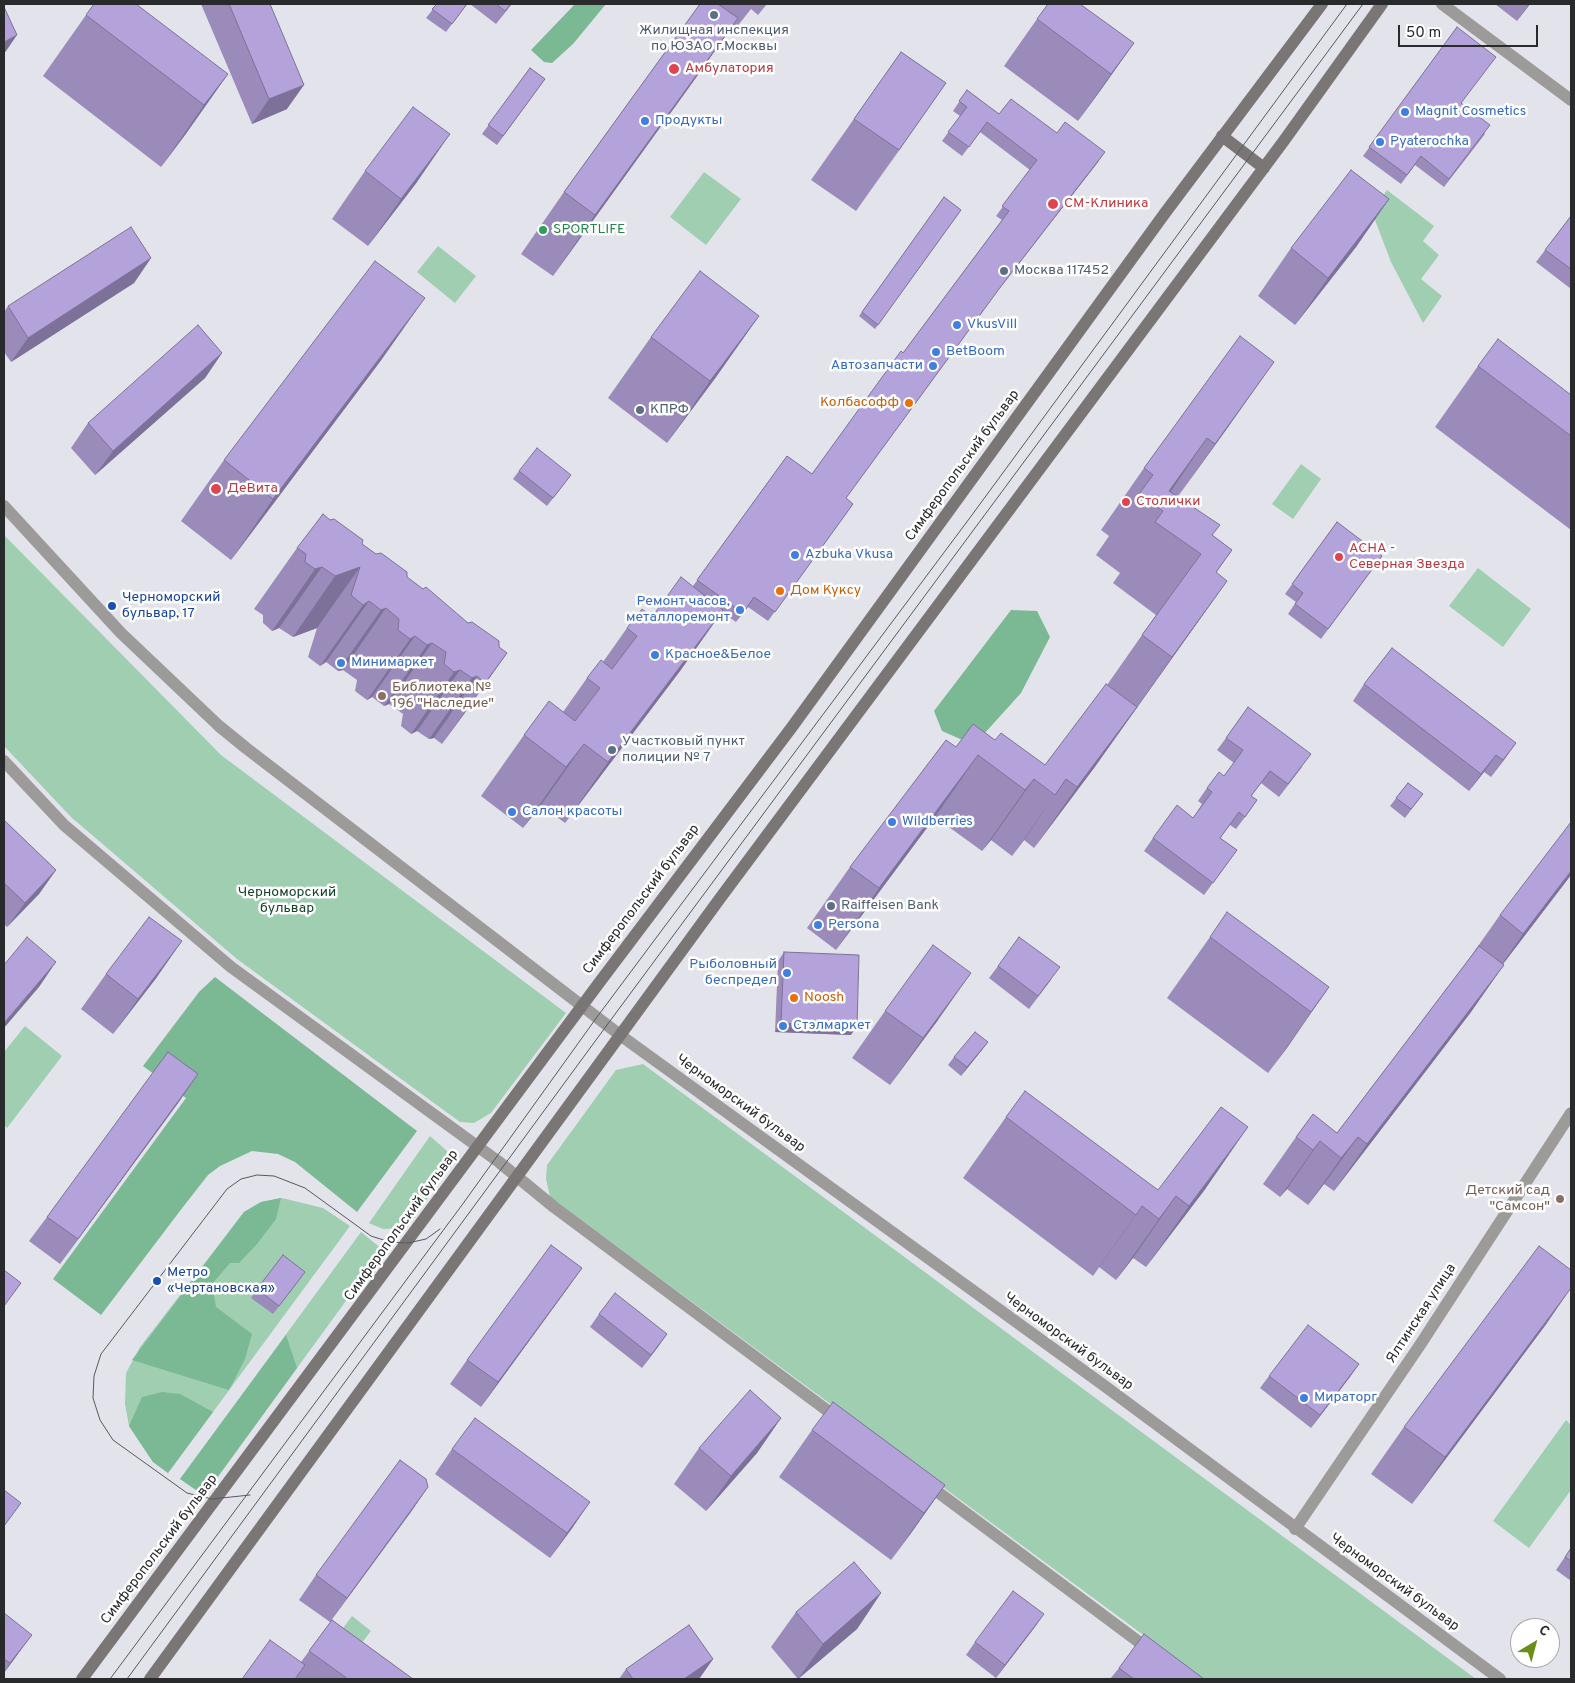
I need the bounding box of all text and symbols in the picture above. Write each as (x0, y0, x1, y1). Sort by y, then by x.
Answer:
marker: Жилищная инспекция по ЮЗАО г.Москвы (708, 9, 720, 21)
scale bar (1400, 15, 1540, 47)
place label: Жилищная инспекция по ЮЗАО г.Москвы (639, 23, 789, 56)
text: 50 m (1406, 24, 1441, 43)
place label: Амбулатория (685, 61, 774, 77)
marker: Амбулатория (667, 62, 681, 76)
place label: Magnit Cosmetics (1415, 104, 1526, 120)
marker: Magnit Cosmetics (1399, 106, 1411, 118)
place label: Продукты (655, 113, 722, 129)
marker: Продукты (639, 115, 651, 127)
place label: Pyaterochka (1390, 134, 1469, 150)
marker: Pyaterochka (1374, 136, 1386, 148)
place label: СМ-Клиника (1064, 196, 1148, 212)
marker: СМ-Клиника (1046, 197, 1060, 211)
place label: SPORTLIFE (553, 222, 625, 238)
marker: SPORTLIFE (537, 224, 549, 236)
place label: Москва 117452 (1014, 263, 1109, 279)
marker: Москва 117452 (998, 265, 1010, 277)
place label: VkusVill (967, 317, 1017, 333)
marker: VkusVill (951, 319, 963, 331)
place label: BetBoom (946, 344, 1005, 360)
marker: BetBoom (930, 346, 942, 358)
place label: Автозапчасти (831, 358, 923, 374)
marker: Автозапчасти (927, 360, 939, 372)
street label: Симферопольский бульвар (902, 387, 1024, 545)
place label: Колбасофф (820, 395, 899, 411)
marker: Колбасофф (903, 397, 915, 409)
place label: КПРФ (650, 402, 689, 418)
marker: КПРФ (634, 404, 646, 416)
place label: ДеВита (227, 481, 278, 497)
marker: ДеВита (209, 482, 223, 496)
place label: Столички (1136, 494, 1200, 510)
marker: Столички (1120, 496, 1132, 508)
place label: АСНА - Северная Звезда (1349, 541, 1465, 574)
place label: Azbuka Vkusa (805, 547, 893, 563)
marker: Azbuka Vkusa (789, 549, 801, 561)
marker: АСНА - Северная Звезда (1333, 551, 1345, 563)
place label: Дом Куксу (790, 583, 861, 599)
marker: Дом Куксу (774, 585, 786, 597)
place label: Черноморский бульвар, 17 (122, 590, 220, 622)
place label: Ремонт часов, металлоремонт (626, 594, 730, 626)
marker: Черноморский бульвар, 17 (106, 600, 118, 612)
marker: Ремонт часов, металлоремонт (734, 604, 746, 616)
place label: Красное&Белое (665, 647, 771, 663)
marker: Красное&Белое (649, 649, 661, 661)
place label: Минимаркет (351, 655, 434, 671)
marker: Минимаркет (335, 657, 347, 669)
place label: Библиотека № 196 "Наследие" (392, 680, 494, 712)
marker: Библиотека № 196 "Наследие" (376, 690, 388, 702)
place label: Участковый пункт полиции № 7 (622, 734, 745, 766)
marker: Участковый пункт полиции № 7 (606, 744, 618, 756)
place label: Салон красоты (522, 804, 622, 820)
marker: Салон красоты (506, 806, 518, 818)
place label: Wildberries (902, 814, 973, 830)
marker: Wildberries (886, 816, 898, 828)
street label: Симферопольский бульвар (580, 822, 704, 978)
park label: Черноморский бульвар (238, 885, 336, 918)
place label: Raiffeisen Bank (841, 898, 939, 914)
marker: Raiffeisen Bank (825, 900, 837, 912)
place label: Persona (828, 917, 879, 933)
marker: Persona (812, 919, 824, 931)
place label: Рыболовный беспредел (689, 957, 777, 990)
marker: Рыболовный беспредел (781, 967, 793, 979)
place label: Noosh (804, 990, 844, 1006)
marker: Noosh (788, 992, 800, 1004)
place label: Стэлмаркет (793, 1018, 871, 1034)
marker: Стэлмаркет (777, 1020, 789, 1032)
street label: Черноморский бульвар (672, 1051, 808, 1157)
street label: Симферопольский бульвар (341, 1147, 463, 1305)
place label: Детский сад "Самсон" (1465, 1183, 1550, 1216)
marker: Детский сад "Самсон" (1554, 1193, 1566, 1205)
street label: Ялтинская улица (1383, 1261, 1461, 1367)
place label: Метро «Чертановская» (167, 1265, 275, 1298)
marker: Метро «Чертановская» (151, 1275, 163, 1287)
street label: Черноморский бульвар (1000, 1289, 1136, 1395)
place label: Мираторг (1314, 1390, 1377, 1406)
marker: Мираторг (1298, 1392, 1310, 1404)
street label: Симферопольский бульвар (98, 1472, 222, 1628)
street label: Черноморский бульвар (1326, 1530, 1462, 1636)
north arrow (1510, 1618, 1560, 1668)
text: С (1535, 1622, 1552, 1641)

